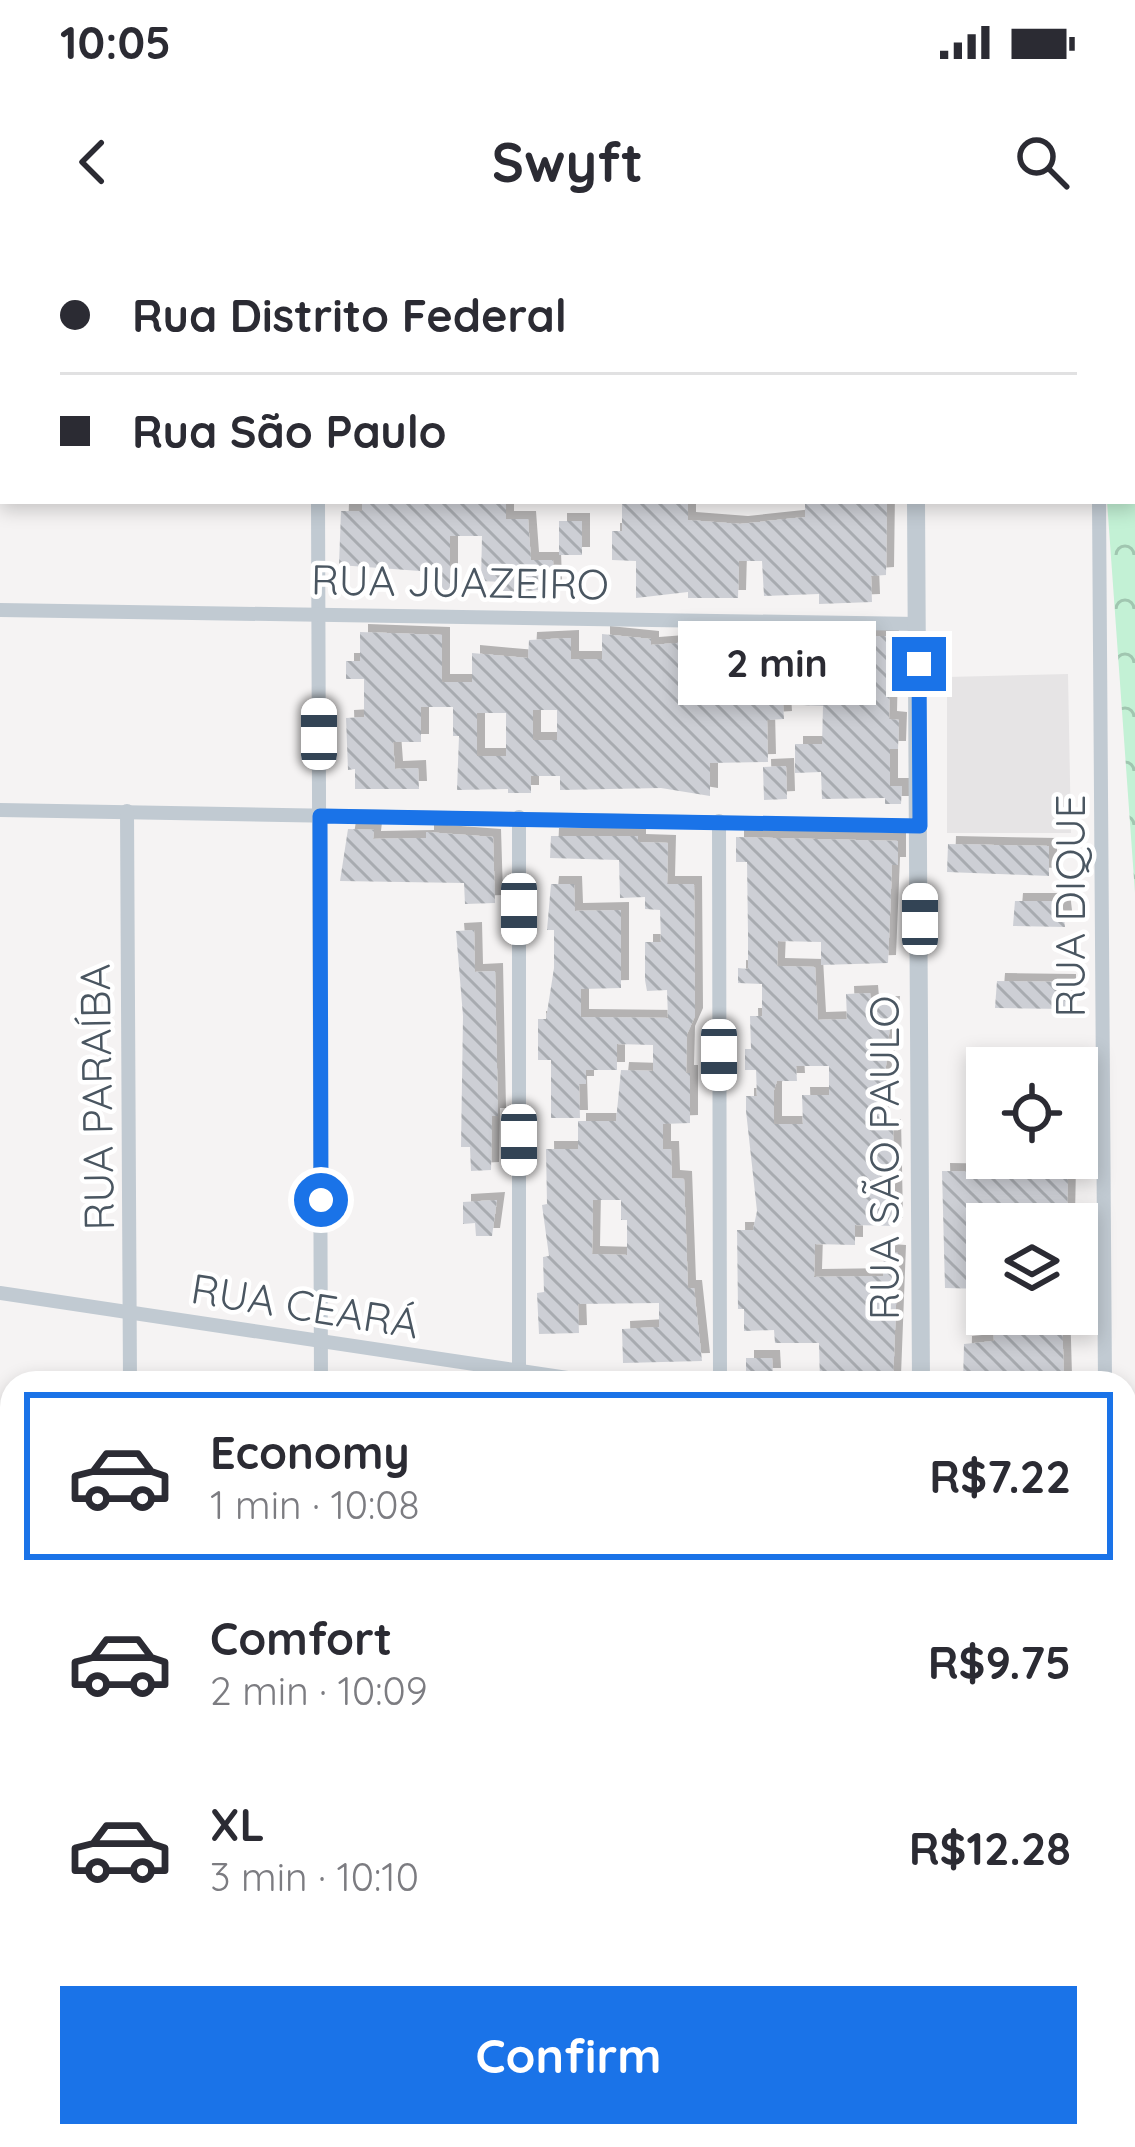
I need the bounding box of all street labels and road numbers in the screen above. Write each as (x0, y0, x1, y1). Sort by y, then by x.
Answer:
street label: RUA JUAZEIRO (311, 552, 610, 611)
street label: RUA DIQUE (1043, 794, 1096, 1018)
street label: RUA PARAÍBA (68, 963, 125, 1231)
street label: RUA SÃO PAULO (857, 996, 910, 1320)
street label: RUA CEARÁ (187, 1261, 423, 1350)

